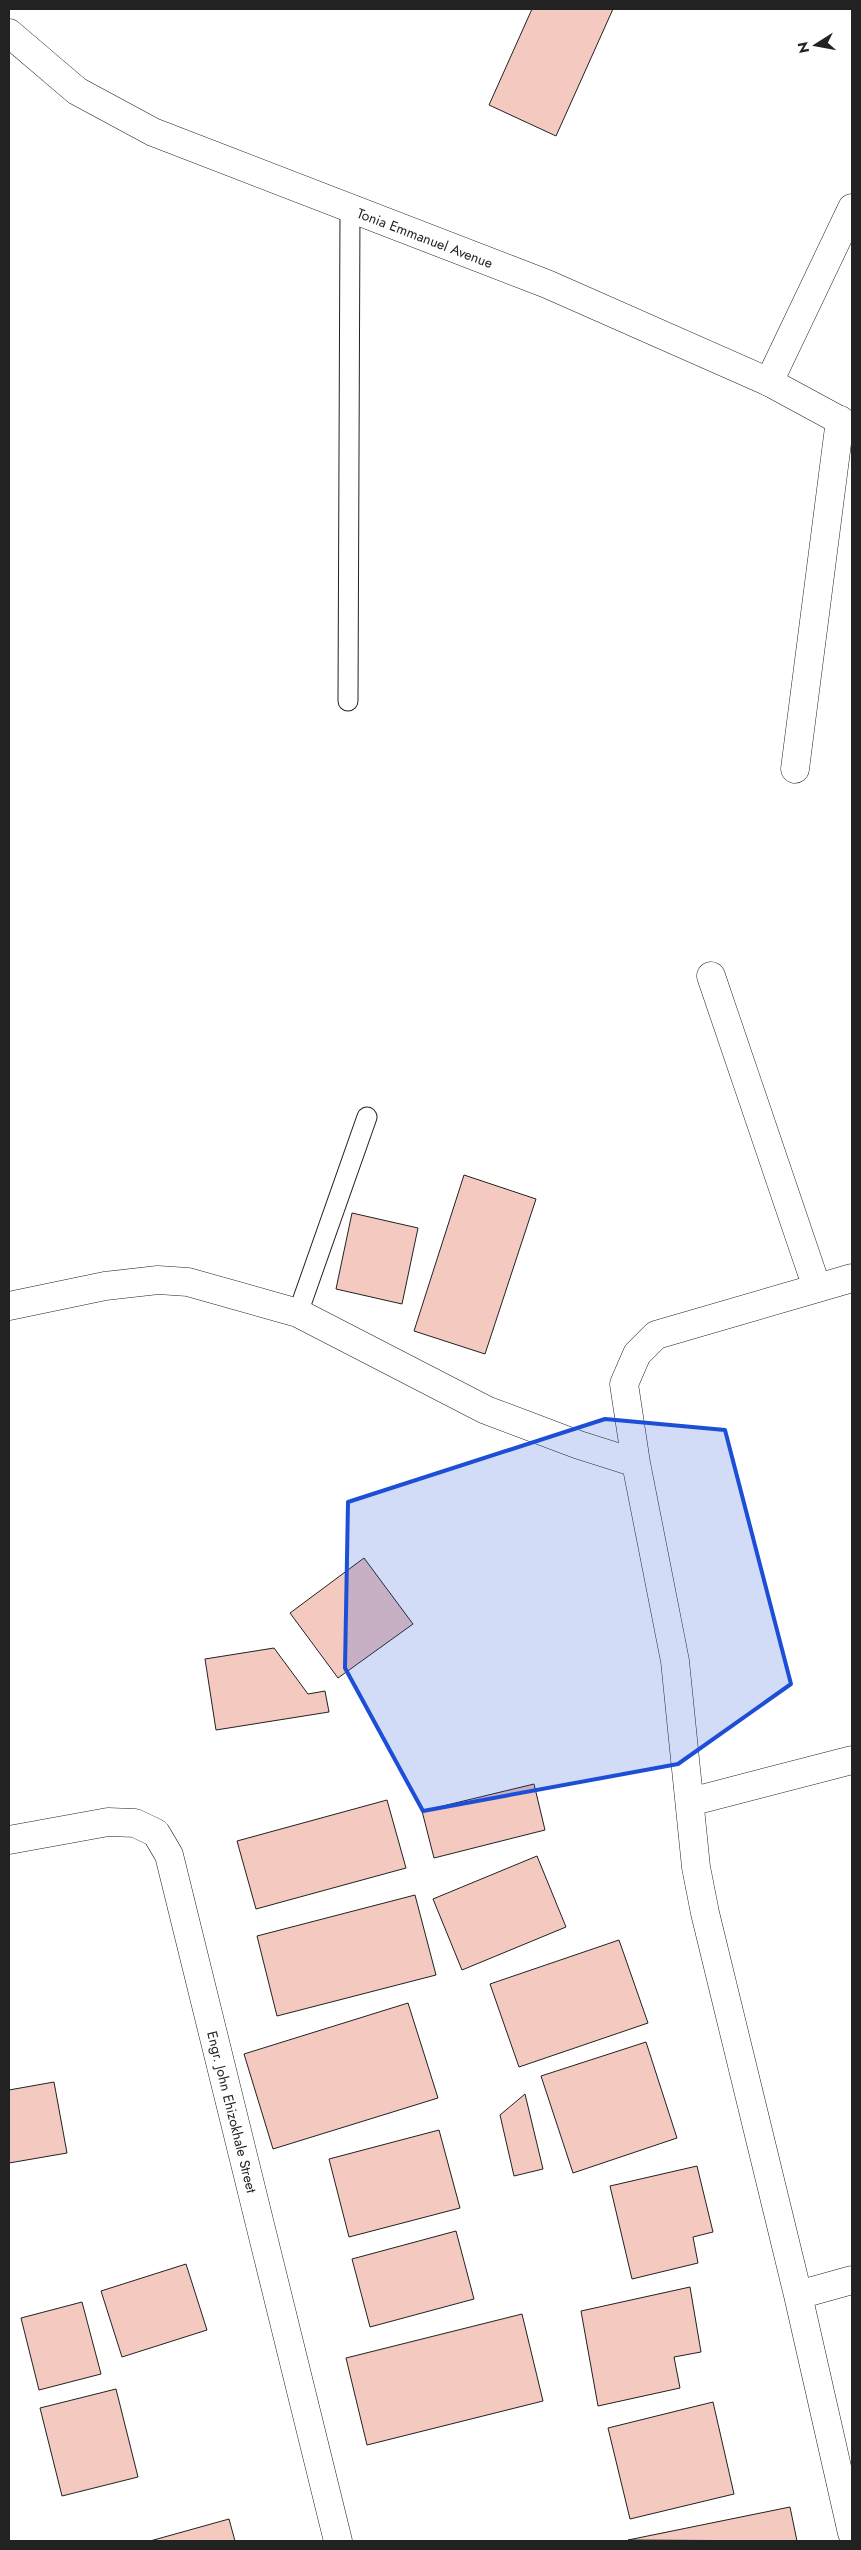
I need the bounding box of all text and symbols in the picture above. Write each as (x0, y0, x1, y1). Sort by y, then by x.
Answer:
north arrow (791, 20, 841, 70)
text: N (792, 40, 814, 55)
street label: Tonia Emmanuel Avenue (354, 203, 496, 273)
street label: Engr. John Ehizokhale Street (202, 2029, 262, 2196)

